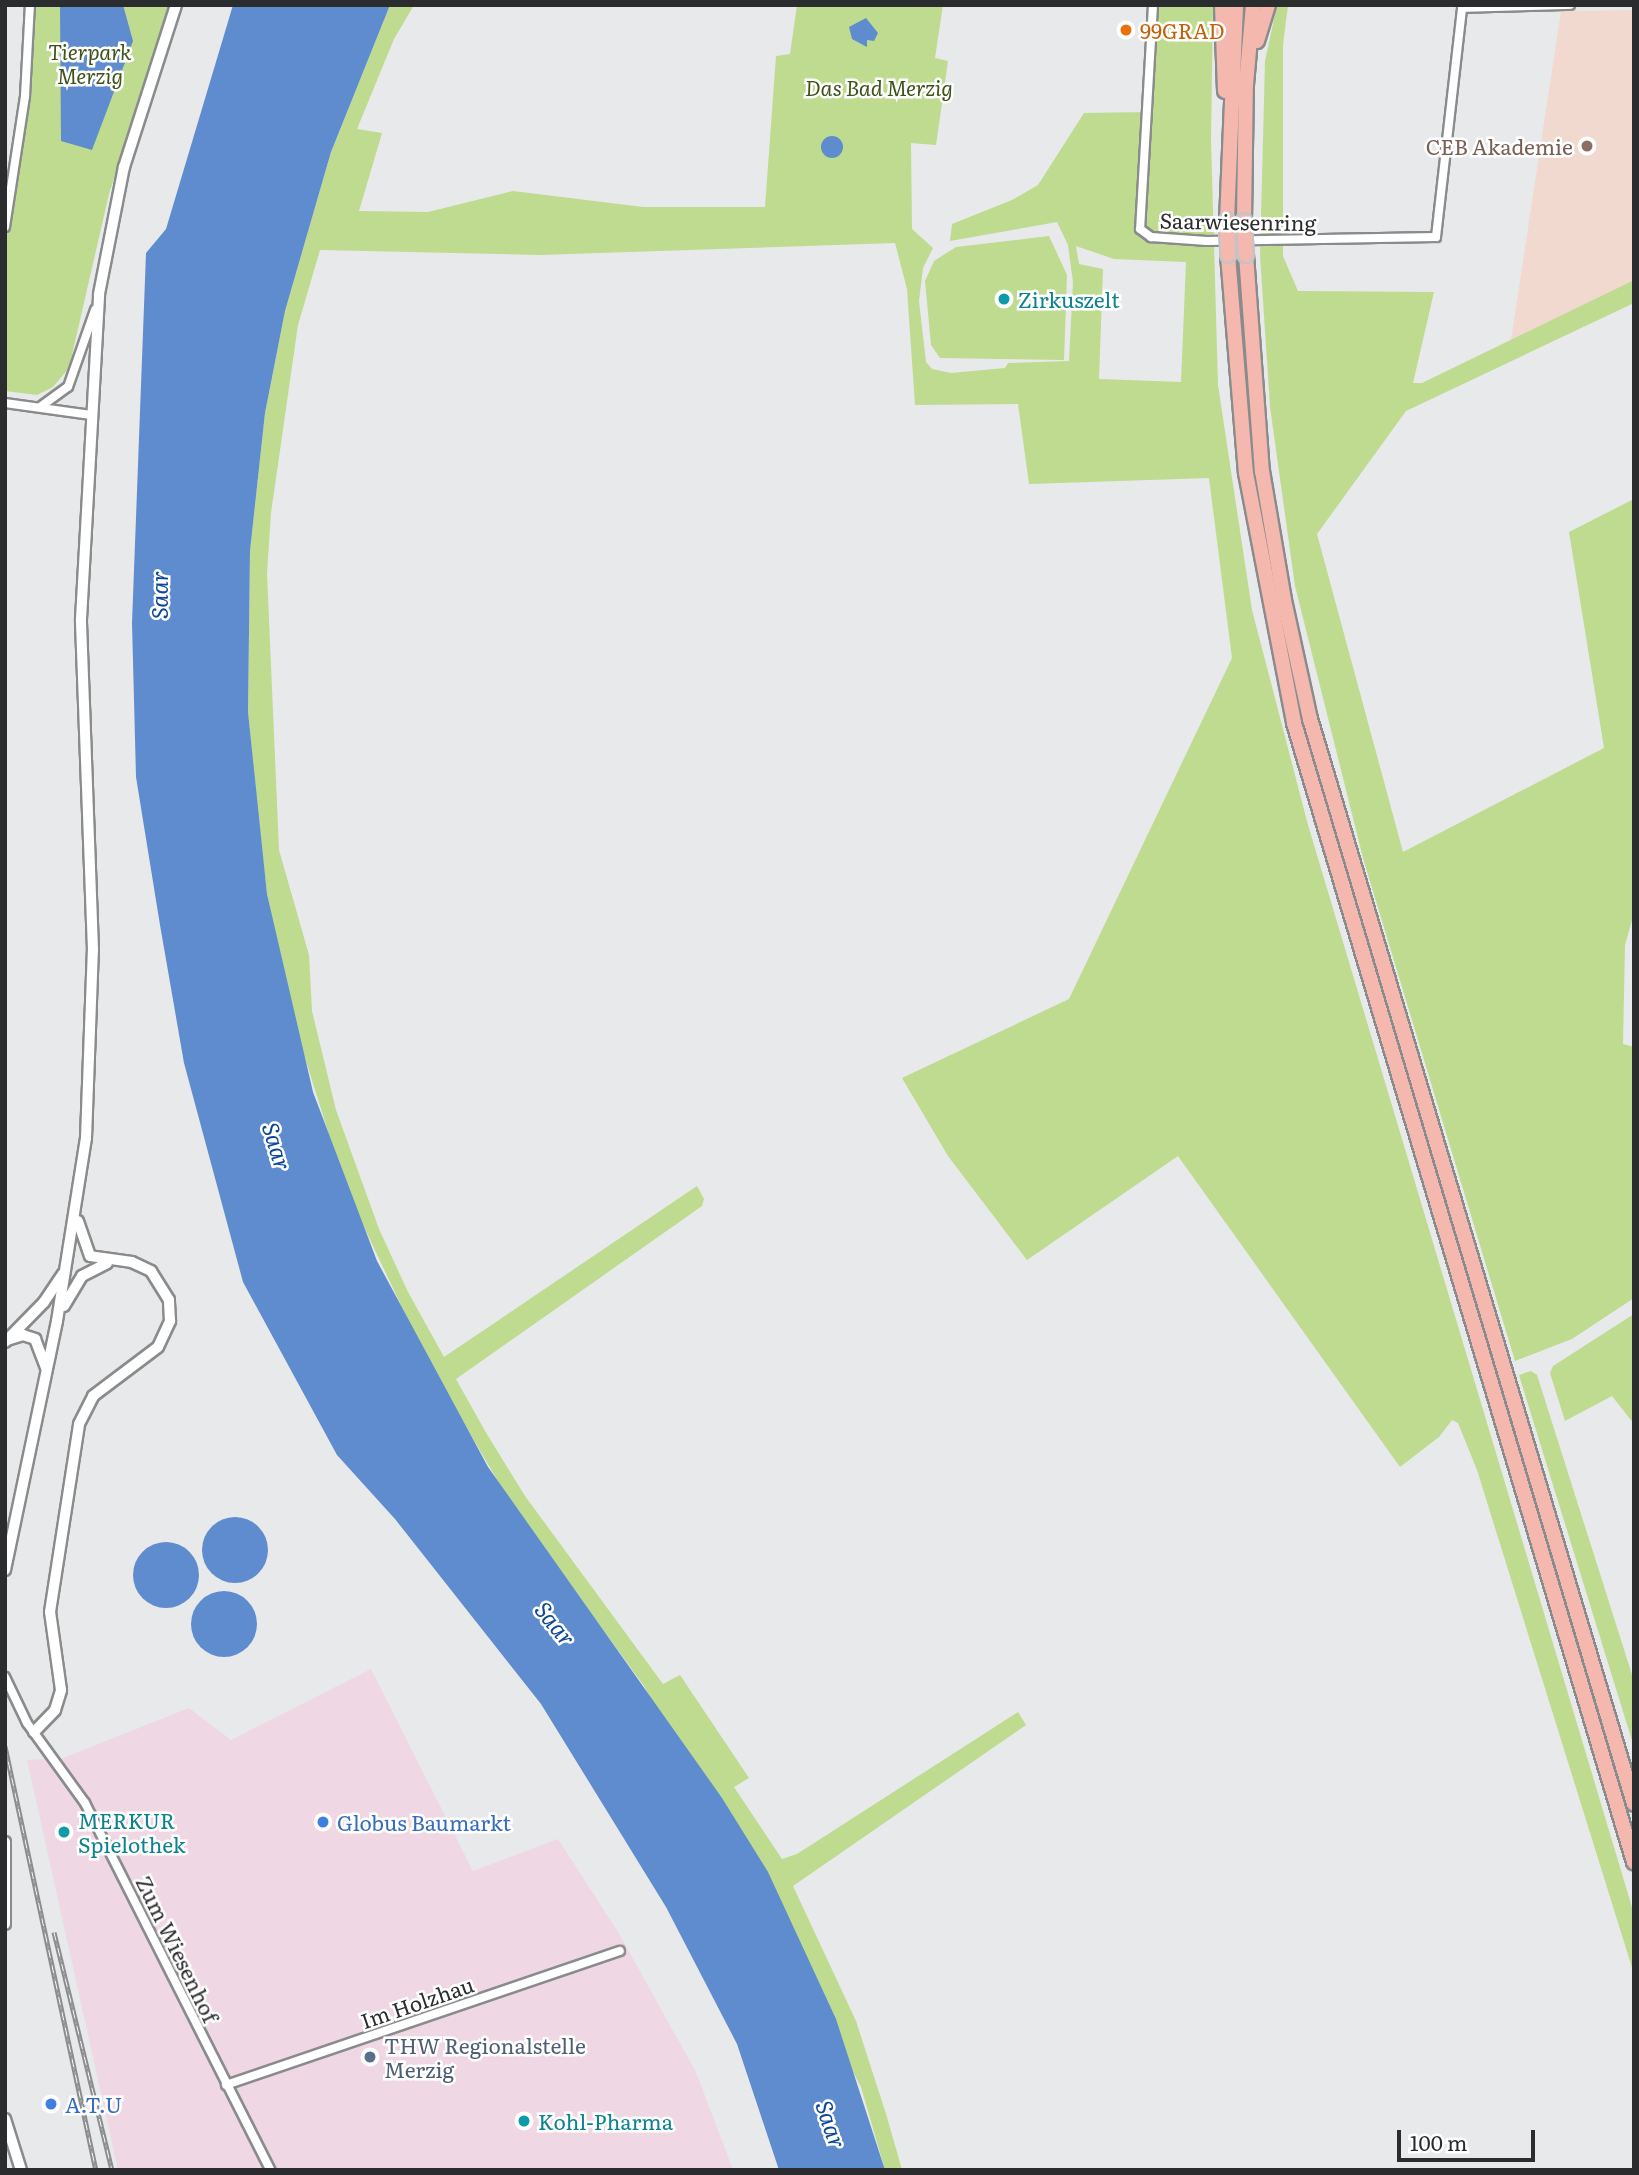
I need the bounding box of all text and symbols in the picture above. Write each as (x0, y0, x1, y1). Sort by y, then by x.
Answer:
place label: 99GRAD (1140, 17, 1224, 43)
marker: 99GRAD (1118, 22, 1134, 38)
park label: Tierpark Merzig (48, 38, 132, 88)
park label: Das Bad Merzig (805, 74, 953, 100)
place label: CEB Akademie (1426, 133, 1573, 159)
marker: CEB Akademie (1579, 138, 1595, 154)
street label: Saarwiesenring (1159, 207, 1317, 235)
place label: Zirkuszelt (1018, 286, 1120, 312)
marker: Zirkuszelt (996, 291, 1012, 307)
water label: Saar (144, 571, 172, 619)
water label: Saar (258, 1119, 298, 1173)
water label: Saar (530, 1596, 582, 1650)
place label: MERKUR Spielothek (78, 1807, 186, 1857)
place label: Globus Baumarkt (337, 1809, 511, 1835)
marker: Globus Baumarkt (315, 1814, 331, 1830)
marker: MERKUR Spielothek (56, 1824, 72, 1840)
street label: Zum Wiesenhof (132, 1872, 224, 2026)
street label: Im Holzhau (357, 1971, 477, 2033)
place label: THW Regionalstelle Merzig (384, 2032, 586, 2082)
marker: THW Regionalstelle Merzig (362, 2049, 378, 2065)
place label: A.T.U (65, 2091, 122, 2117)
marker: A.T.U (43, 2096, 59, 2112)
water label: Saar (811, 2097, 853, 2151)
place label: Kohl-Pharma (538, 2108, 673, 2134)
marker: Kohl-Pharma (516, 2113, 532, 2129)
scale bar (1401, 2116, 1539, 2160)
text: 100 m (1410, 2126, 1467, 2157)

